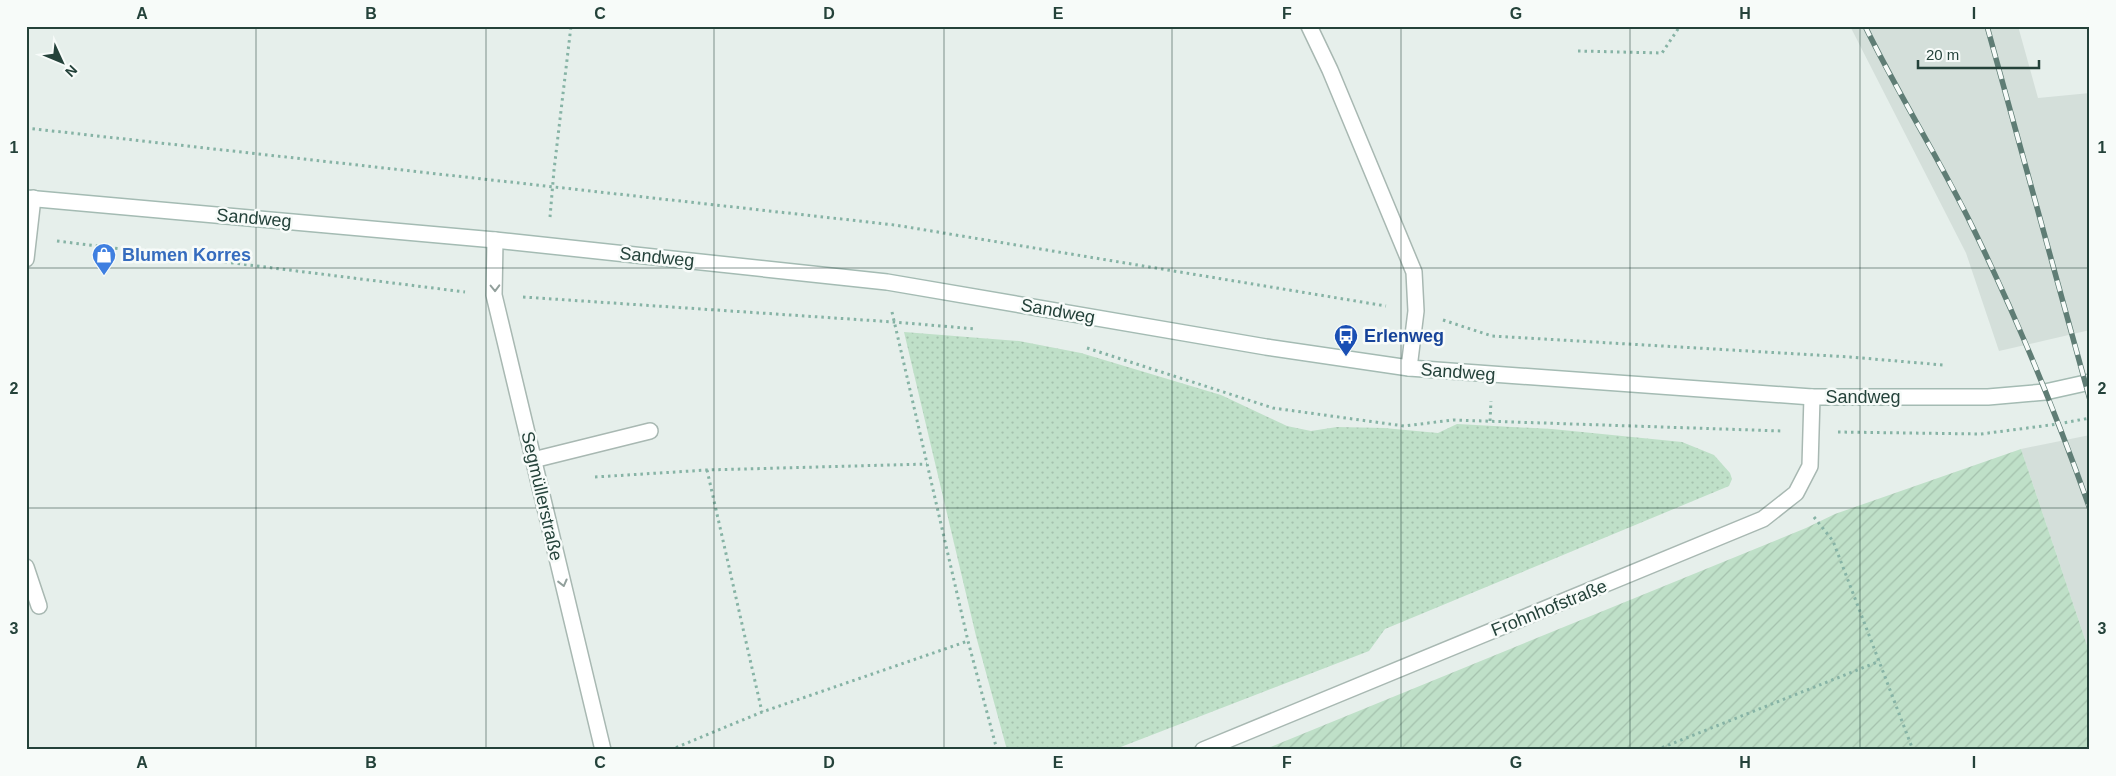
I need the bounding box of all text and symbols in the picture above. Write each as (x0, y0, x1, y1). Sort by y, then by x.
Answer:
text: A (136, 5, 148, 22)
text: B (365, 5, 377, 22)
text: C (594, 5, 606, 22)
text: D (823, 5, 835, 22)
text: E (1053, 5, 1064, 22)
text: F (1282, 5, 1292, 22)
text: G (1510, 5, 1522, 22)
text: H (1739, 5, 1751, 22)
text: I (1972, 5, 1976, 22)
north arrow (38, 38, 88, 88)
scale bar (1918, 38, 2040, 70)
text: 20 m (1926, 46, 1959, 63)
text: N (62, 62, 81, 80)
text: 1 (10, 139, 19, 156)
text: 1 (2098, 139, 2107, 156)
street label: Sandweg (216, 205, 292, 231)
shop icon: Blumen Korres (91, 242, 117, 276)
street label: Sandweg (619, 243, 695, 271)
place label: Blumen Korres (122, 245, 251, 265)
one-way arrow (490, 285, 500, 293)
street label: Sandweg (1019, 295, 1097, 327)
bus stop icon: Erlenweg (1333, 323, 1359, 357)
place label: Erlenweg (1364, 326, 1444, 346)
street label: Sandweg (1420, 359, 1496, 385)
text: 2 (10, 380, 19, 397)
text: 2 (2098, 380, 2107, 397)
street label: Sandweg (1825, 387, 1901, 407)
street label: Segmüllerstraße (517, 429, 567, 563)
street label: Frohnhofstraße (1488, 576, 1610, 640)
one-way arrow (557, 578, 568, 587)
text: 3 (10, 620, 19, 637)
text: 3 (2098, 620, 2107, 637)
text: A (136, 754, 148, 771)
text: B (365, 754, 377, 771)
text: C (594, 754, 606, 771)
text: D (823, 754, 835, 771)
text: E (1053, 754, 1064, 771)
text: F (1282, 754, 1292, 771)
text: G (1510, 754, 1522, 771)
text: H (1739, 754, 1751, 771)
text: I (1972, 754, 1976, 771)

